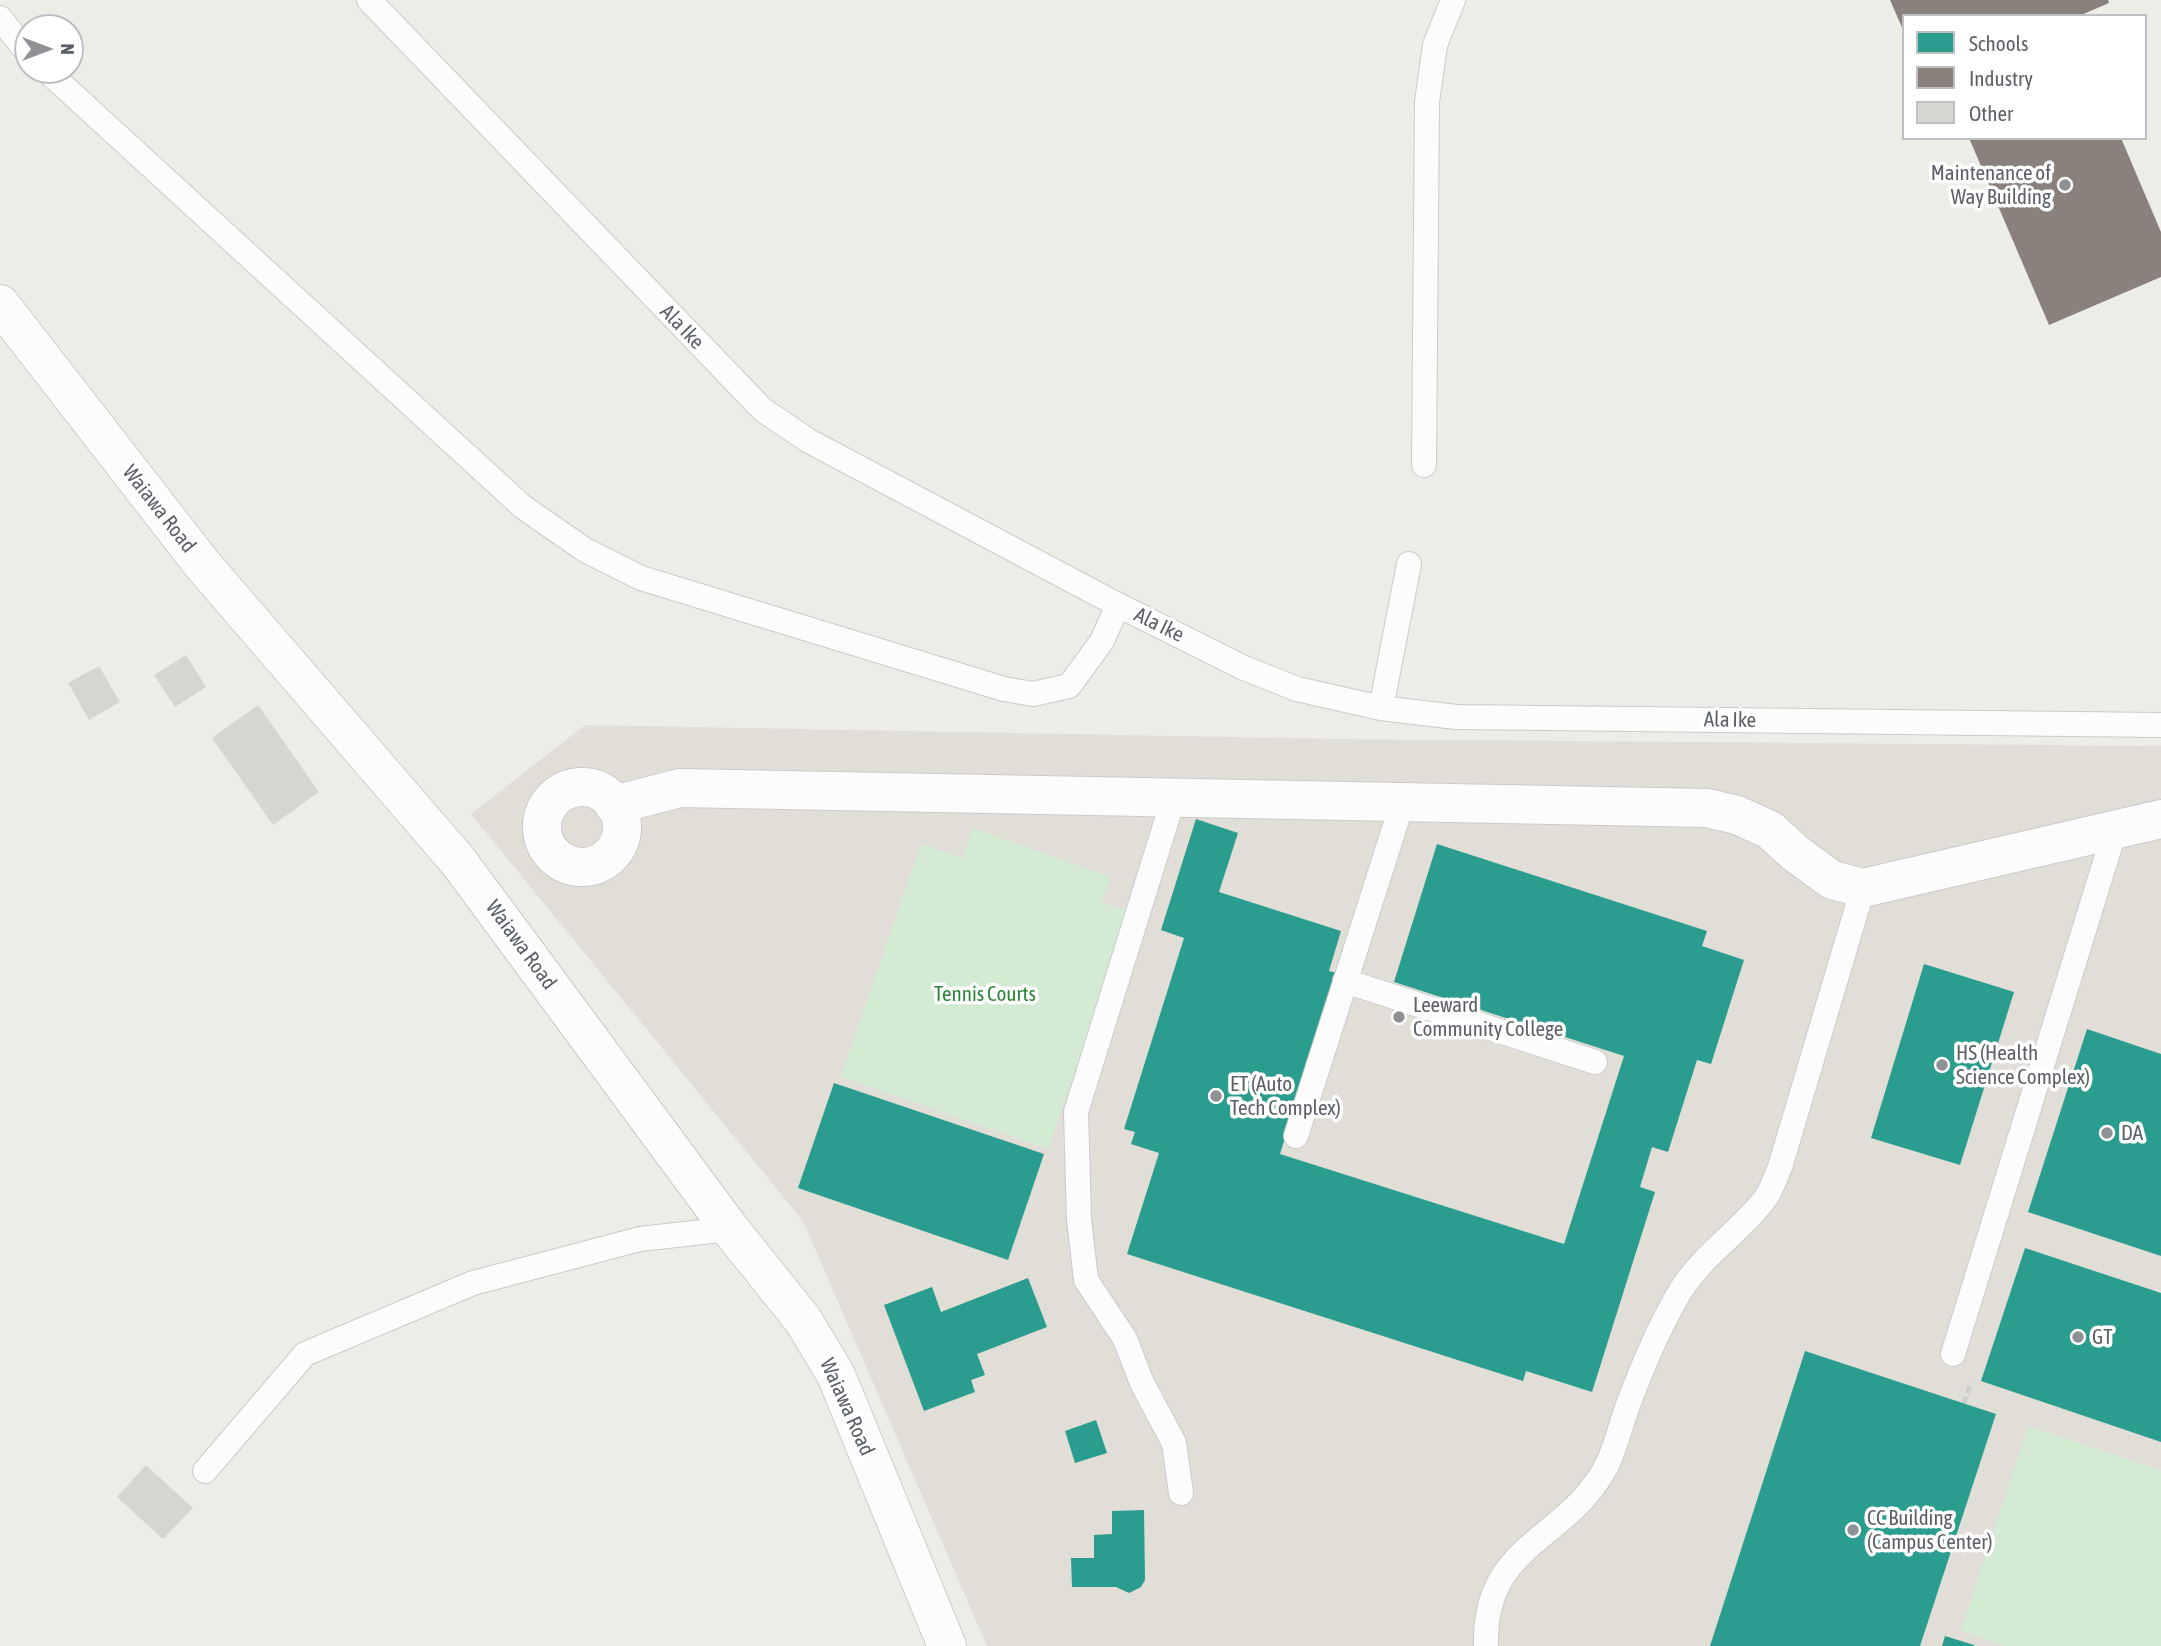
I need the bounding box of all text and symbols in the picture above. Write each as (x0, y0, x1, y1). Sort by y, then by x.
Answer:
north arrow (14, 14, 84, 84)
legend (1902, 14, 2147, 140)
text: Schools (1969, 31, 2029, 55)
text: N (57, 43, 79, 55)
text: Industry (1969, 66, 2033, 90)
text: Other (1969, 101, 2013, 125)
place label: Maintenance of Way Building (1931, 160, 2051, 210)
marker: Maintenance of Way Building (2057, 177, 2073, 193)
street label: Ala Ike (655, 299, 709, 355)
street label: Waiawa Road (117, 460, 201, 558)
street label: Ala Ike (1130, 602, 1188, 648)
street label: Ala Ike (1704, 707, 1756, 733)
street label: Waiawa Road (480, 896, 562, 994)
park label: Tennis Courts (934, 981, 1036, 1007)
place label: Leeward Community College (1413, 992, 1563, 1042)
marker: Leeward Community College (1391, 1009, 1407, 1025)
place label: HS (Health Science Complex) (1956, 1040, 2090, 1090)
marker: HS (Health Science Complex) (1934, 1057, 1950, 1073)
place label: ET (Auto Tech Complex) (1230, 1071, 1341, 1121)
marker: ET (Auto Tech Complex) (1208, 1088, 1224, 1104)
place label: DA (2121, 1120, 2143, 1146)
marker: DA (2099, 1125, 2115, 1141)
place label: GT (2092, 1324, 2112, 1350)
marker: GT (2070, 1329, 2086, 1345)
street label: Waiawa Road (814, 1354, 880, 1460)
place label: CC Building (Campus Center) (1867, 1505, 1993, 1555)
marker: CC Building (Campus Center) (1845, 1522, 1861, 1538)

